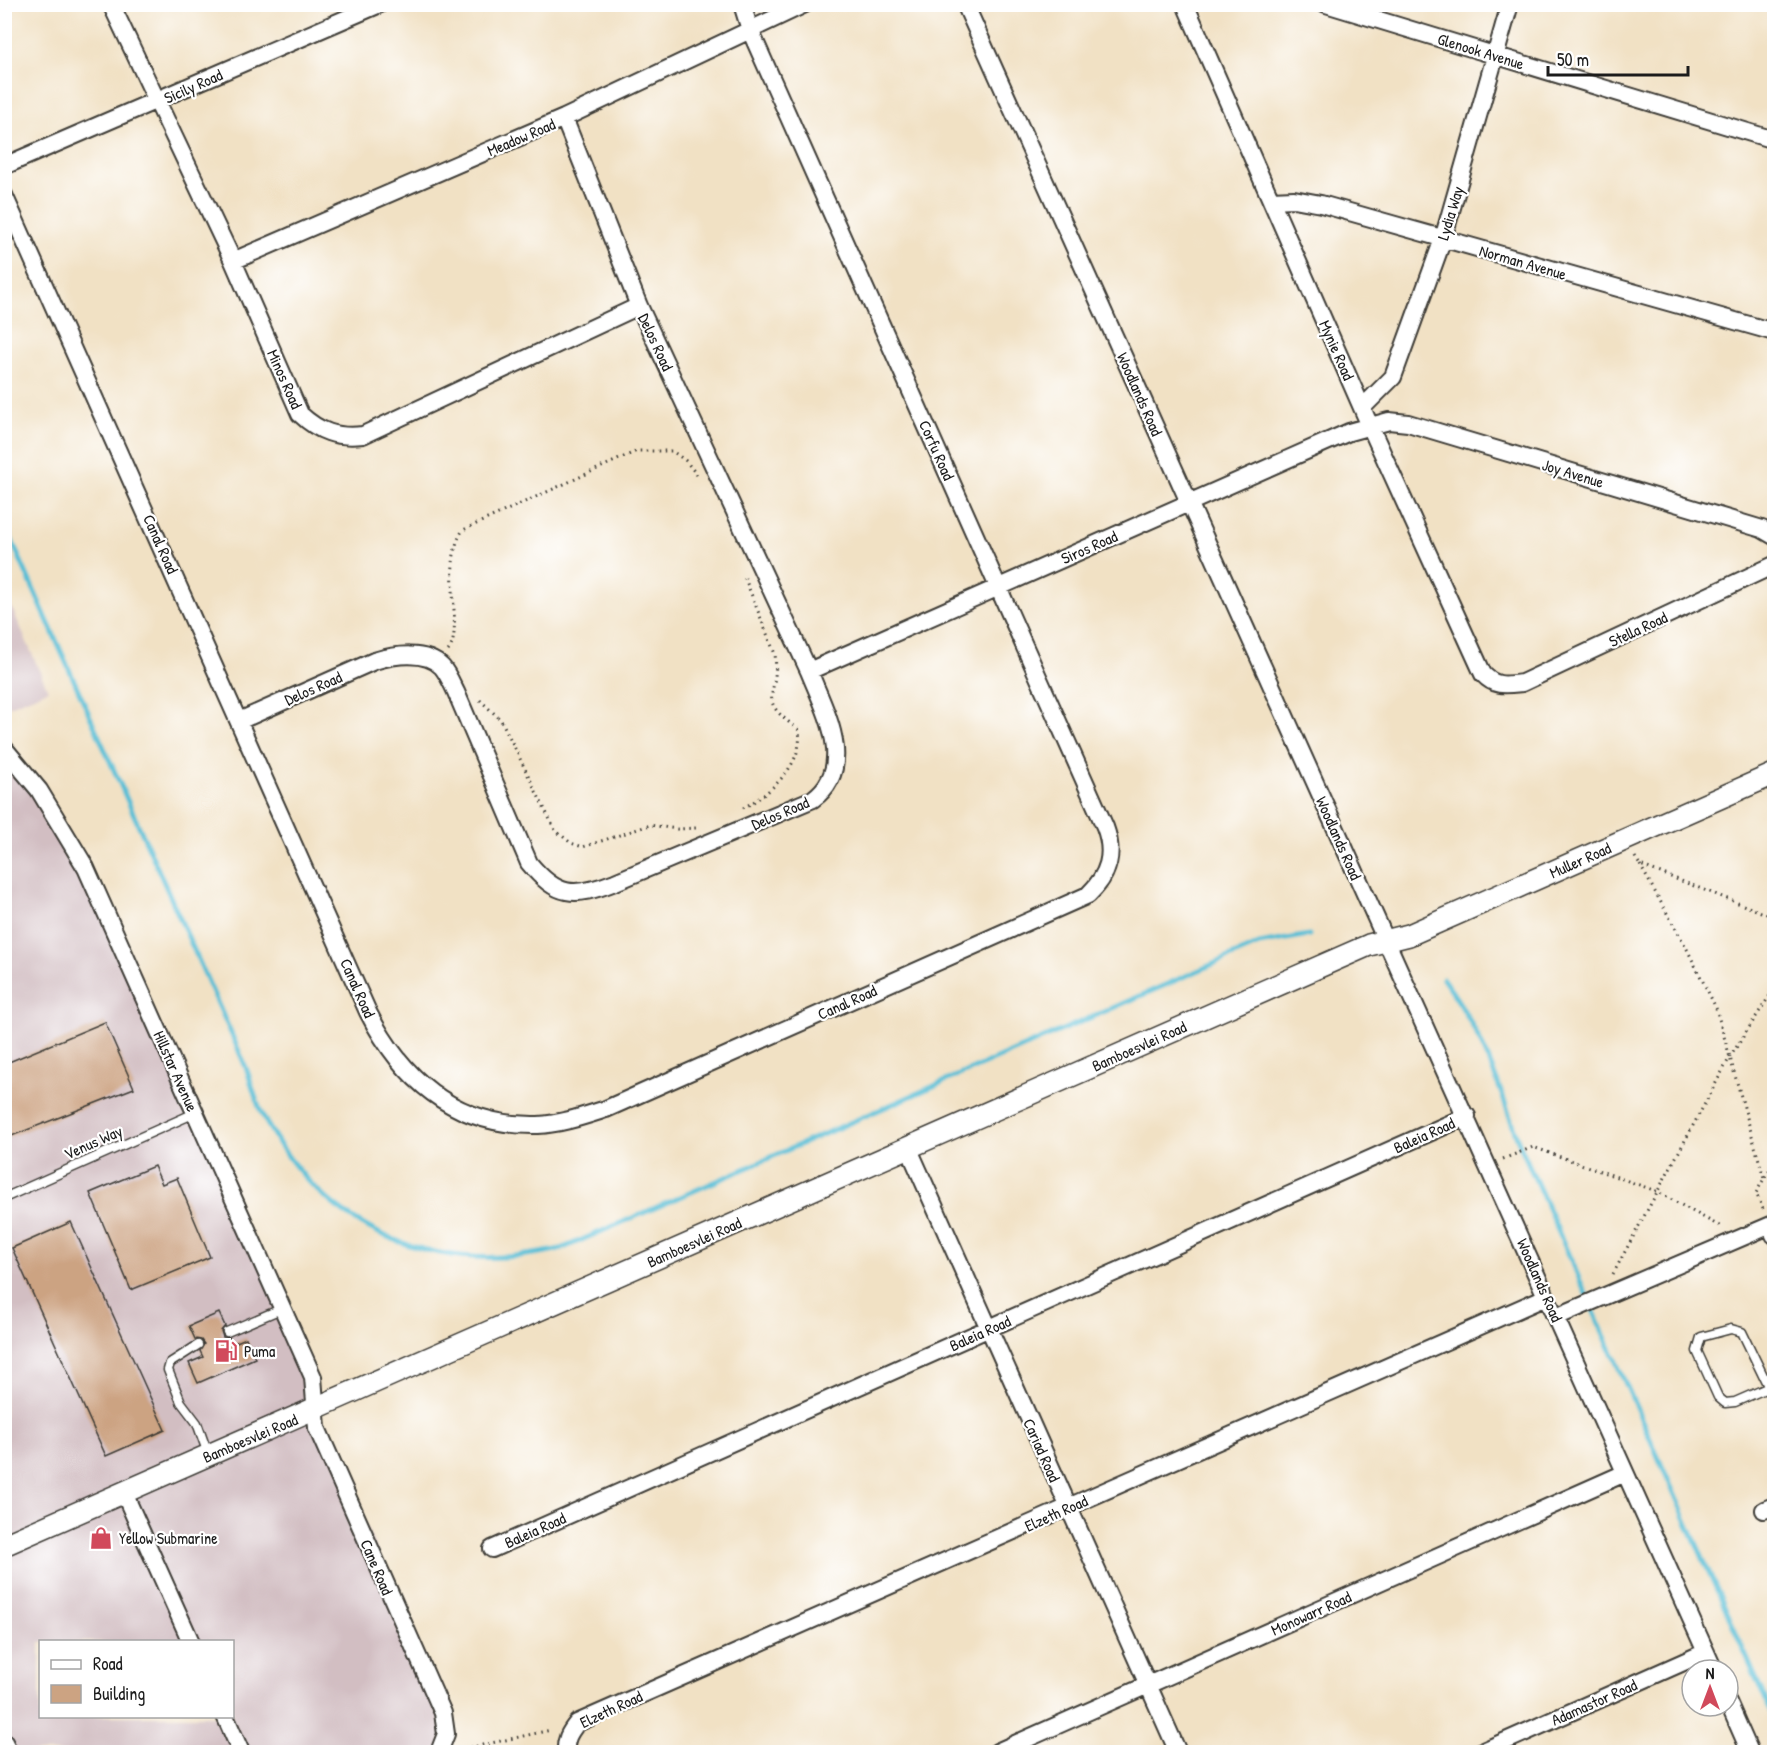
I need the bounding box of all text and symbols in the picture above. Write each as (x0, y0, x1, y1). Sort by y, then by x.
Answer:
street label: Glenook Avenue (1435, 27, 1528, 75)
scale bar (1548, 39, 1688, 77)
text: 50 m (1557, 47, 1589, 72)
street label: Sicily Road (160, 63, 226, 109)
street label: Meadow Road (483, 113, 559, 161)
street label: Lydia Way (1431, 183, 1469, 243)
street label: Norman Avenue (1477, 239, 1570, 285)
street label: Delos Road (633, 310, 679, 374)
street label: Mynie Road (1314, 317, 1360, 383)
street label: Minos Road (262, 346, 308, 412)
street label: Woodlands Road (1112, 349, 1168, 439)
street label: Corfu Road (914, 417, 960, 483)
street label: Joy Avenue (1539, 453, 1607, 493)
street label: Canal Road (138, 511, 184, 577)
street label: Siros Road (1057, 525, 1121, 569)
street label: Stella Road (1605, 606, 1671, 652)
street label: Delos Road (281, 666, 345, 710)
street label: Delos Road (748, 791, 812, 835)
street label: Woodlands Road (1311, 793, 1367, 883)
street label: Muller Road (1546, 837, 1614, 883)
street label: Canal Road (335, 955, 381, 1021)
street label: Canal Road (814, 979, 880, 1025)
street label: Bamboesvlei Road (1088, 1015, 1190, 1077)
street label: Hillstar Avenue (148, 1027, 204, 1115)
street label: Baleia Road (1390, 1112, 1458, 1158)
street label: Venus Way (60, 1119, 126, 1165)
street label: Bamboesvlei Road (643, 1211, 745, 1273)
street label: Woodlands Road (1512, 1235, 1568, 1325)
street label: Baleia Road (946, 1310, 1014, 1356)
fuel station icon: Puma (213, 1338, 239, 1364)
place label: Puma (244, 1340, 275, 1362)
street label: Bamboesvlei Road (199, 1408, 301, 1468)
street label: Cariad Road (1018, 1415, 1066, 1485)
street label: Elzeth Road (1021, 1489, 1091, 1537)
street label: Baleia Road (501, 1507, 569, 1553)
shop icon: Yellow Submarine (88, 1525, 114, 1551)
place label: Yellow Submarine (119, 1527, 218, 1549)
street label: Cane Road (355, 1536, 399, 1598)
street label: Monowarr Road (1267, 1586, 1355, 1640)
legend (39, 1640, 234, 1718)
text: Road (93, 1651, 123, 1676)
north arrow (1680, 1658, 1740, 1718)
text: N (1706, 1662, 1715, 1684)
street label: Adamastor Road (1548, 1673, 1640, 1731)
text: Building (93, 1681, 145, 1706)
street label: Elzeth Road (576, 1685, 646, 1733)

